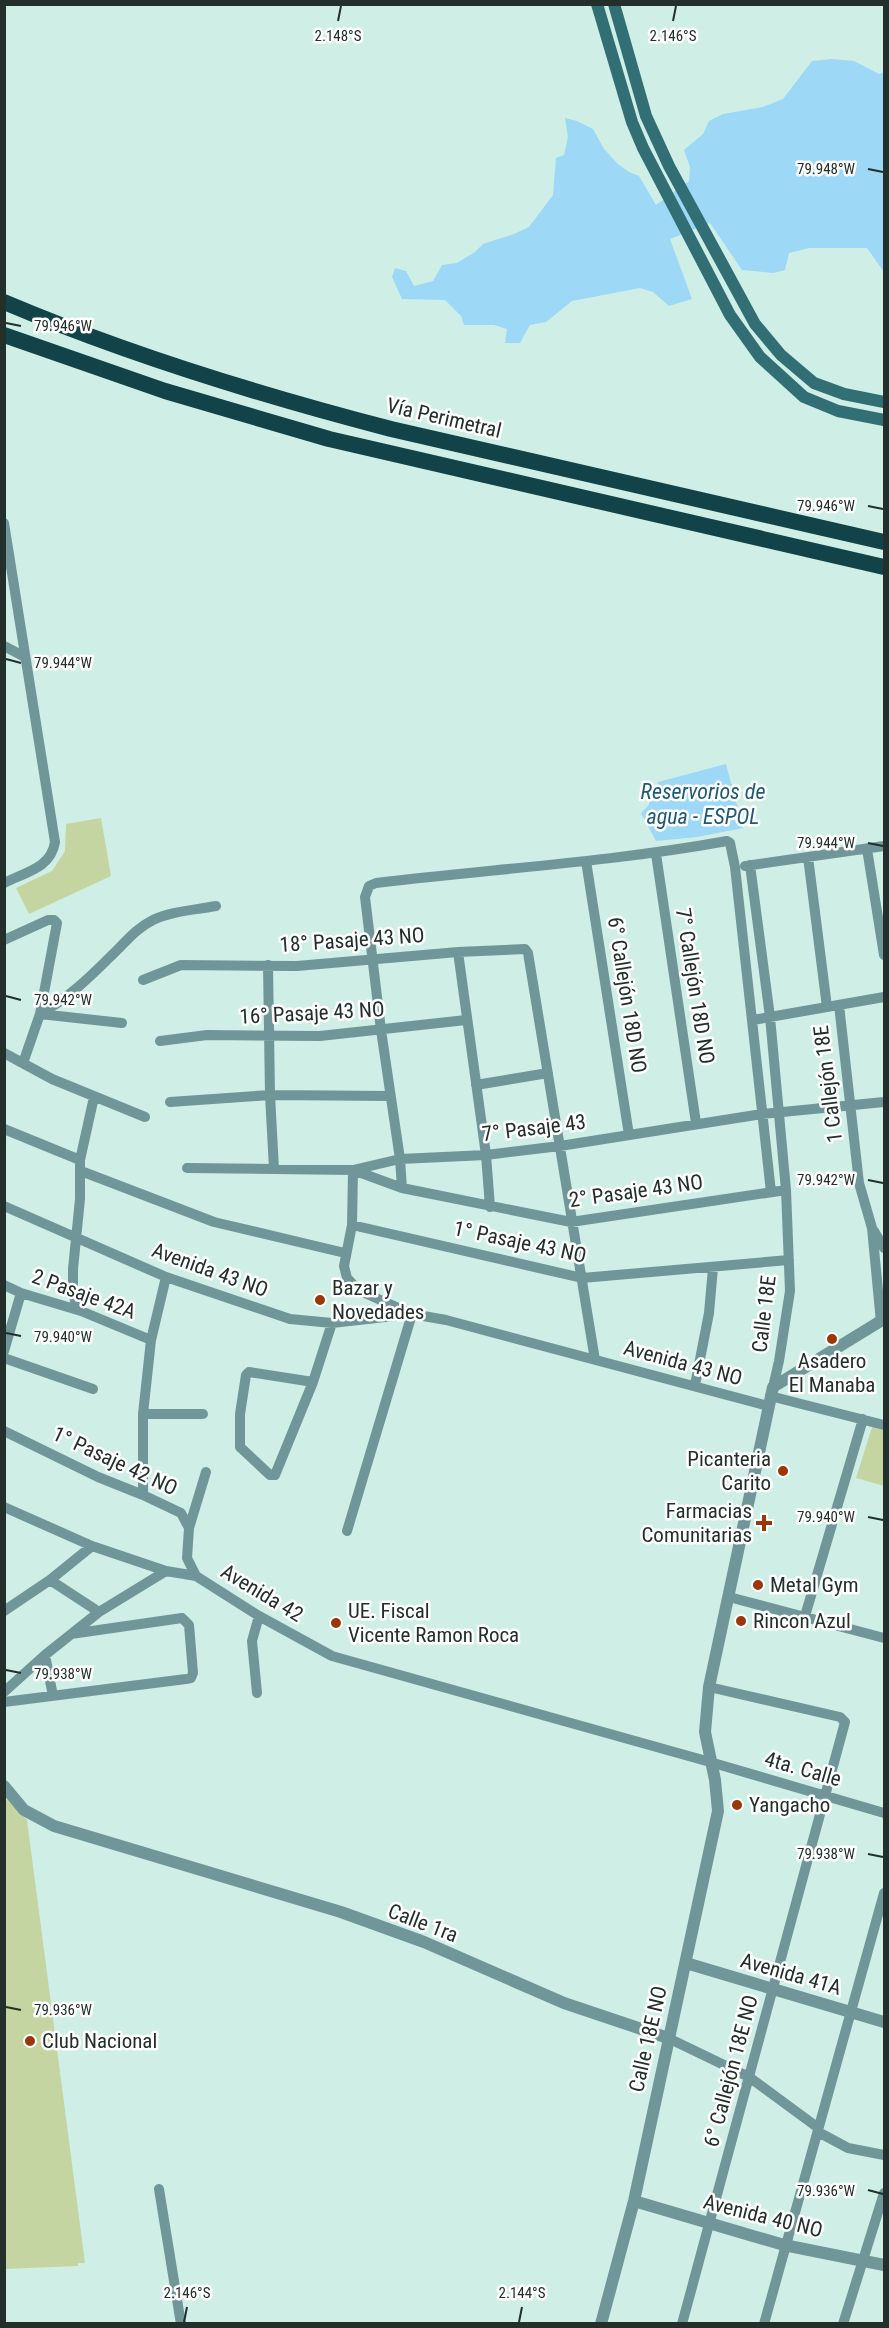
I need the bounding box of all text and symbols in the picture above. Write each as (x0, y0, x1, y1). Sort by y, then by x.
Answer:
text: 2.148°S (315, 27, 362, 45)
text: 2.146°S (650, 27, 697, 45)
text: 79.948°W (797, 160, 856, 178)
text: 79.946°W (34, 317, 93, 335)
street label: Vía Perimetral (384, 393, 504, 443)
text: 79.946°W (797, 497, 856, 515)
text: 79.944°W (34, 654, 93, 672)
water label: Reservorios de agua - ESPOL (641, 779, 765, 829)
text: 79.944°W (797, 834, 856, 852)
street label: 7° Callejón 18D NO (671, 906, 719, 1066)
street label: 6° Callejón 18D NO (603, 915, 651, 1075)
street label: 18° Pasaje 43 NO (279, 923, 425, 957)
text: 79.942°W (34, 991, 93, 1009)
street label: 16° Pasaje 43 NO (239, 997, 385, 1029)
street label: 1 Callejón 18E (809, 1024, 847, 1144)
street label: 7° Pasaje 43 (481, 1110, 587, 1146)
street label: 2° Pasaje 43 NO (568, 1170, 704, 1212)
text: 79.942°W (797, 1171, 856, 1189)
street label: 1° Pasaje 43 NO (452, 1216, 588, 1268)
street label: Avenida 43 NO (149, 1238, 271, 1302)
street label: 2 Pasaje 42A (29, 1264, 139, 1324)
street label: Calle 18E (747, 1274, 781, 1354)
place label: Bazar y Novedades (332, 1276, 424, 1324)
marker: Bazar y Novedades (313, 1293, 327, 1307)
text: 79.940°W (34, 1328, 93, 1346)
marker: Asadero El Manaba (825, 1332, 839, 1346)
street label: Avenida 43 NO (621, 1336, 745, 1390)
place label: Asadero El Manaba (789, 1349, 875, 1397)
street label: 1° Pasaje 42 NO (49, 1422, 181, 1500)
place label: Picanteria Carito (687, 1447, 771, 1495)
marker: Picanteria Carito (776, 1464, 790, 1478)
place label: Farmacias Comunitarias (641, 1499, 752, 1547)
text: 79.940°W (797, 1508, 856, 1526)
marker: Farmacias Comunitarias (757, 1516, 771, 1530)
street label: Avenida 42 (217, 1559, 307, 1627)
place label: Metal Gym (770, 1573, 859, 1597)
marker: Metal Gym (751, 1578, 765, 1592)
place label: UE. Fiscal Vicente Ramon Roca (348, 1599, 519, 1647)
place label: Rincon Azul (753, 1609, 851, 1633)
marker: Rincon Azul (734, 1614, 748, 1628)
marker: UE. Fiscal Vicente Ramon Roca (329, 1616, 343, 1630)
text: 79.938°W (34, 1665, 93, 1683)
street label: 4ta. Calle (762, 1747, 844, 1791)
place label: Yangacho (749, 1793, 830, 1817)
marker: Yangacho (730, 1798, 744, 1812)
text: 79.938°W (797, 1845, 856, 1863)
street label: Calle 1ra (385, 1899, 461, 1947)
street label: Avenida 41A (738, 1948, 844, 2000)
street label: Calle 18E NO (624, 1984, 672, 2094)
street label: 6° Callejón 18E NO (699, 1992, 763, 2150)
text: 79.936°W (34, 2001, 93, 2019)
place label: Club Nacional (42, 2029, 157, 2053)
marker: Club Nacional (23, 2034, 37, 2048)
text: 79.936°W (797, 2182, 856, 2200)
street label: Avenida 40 NO (701, 2190, 825, 2242)
text: 2.146°S (164, 2284, 211, 2302)
text: 2.144°S (499, 2284, 546, 2302)

